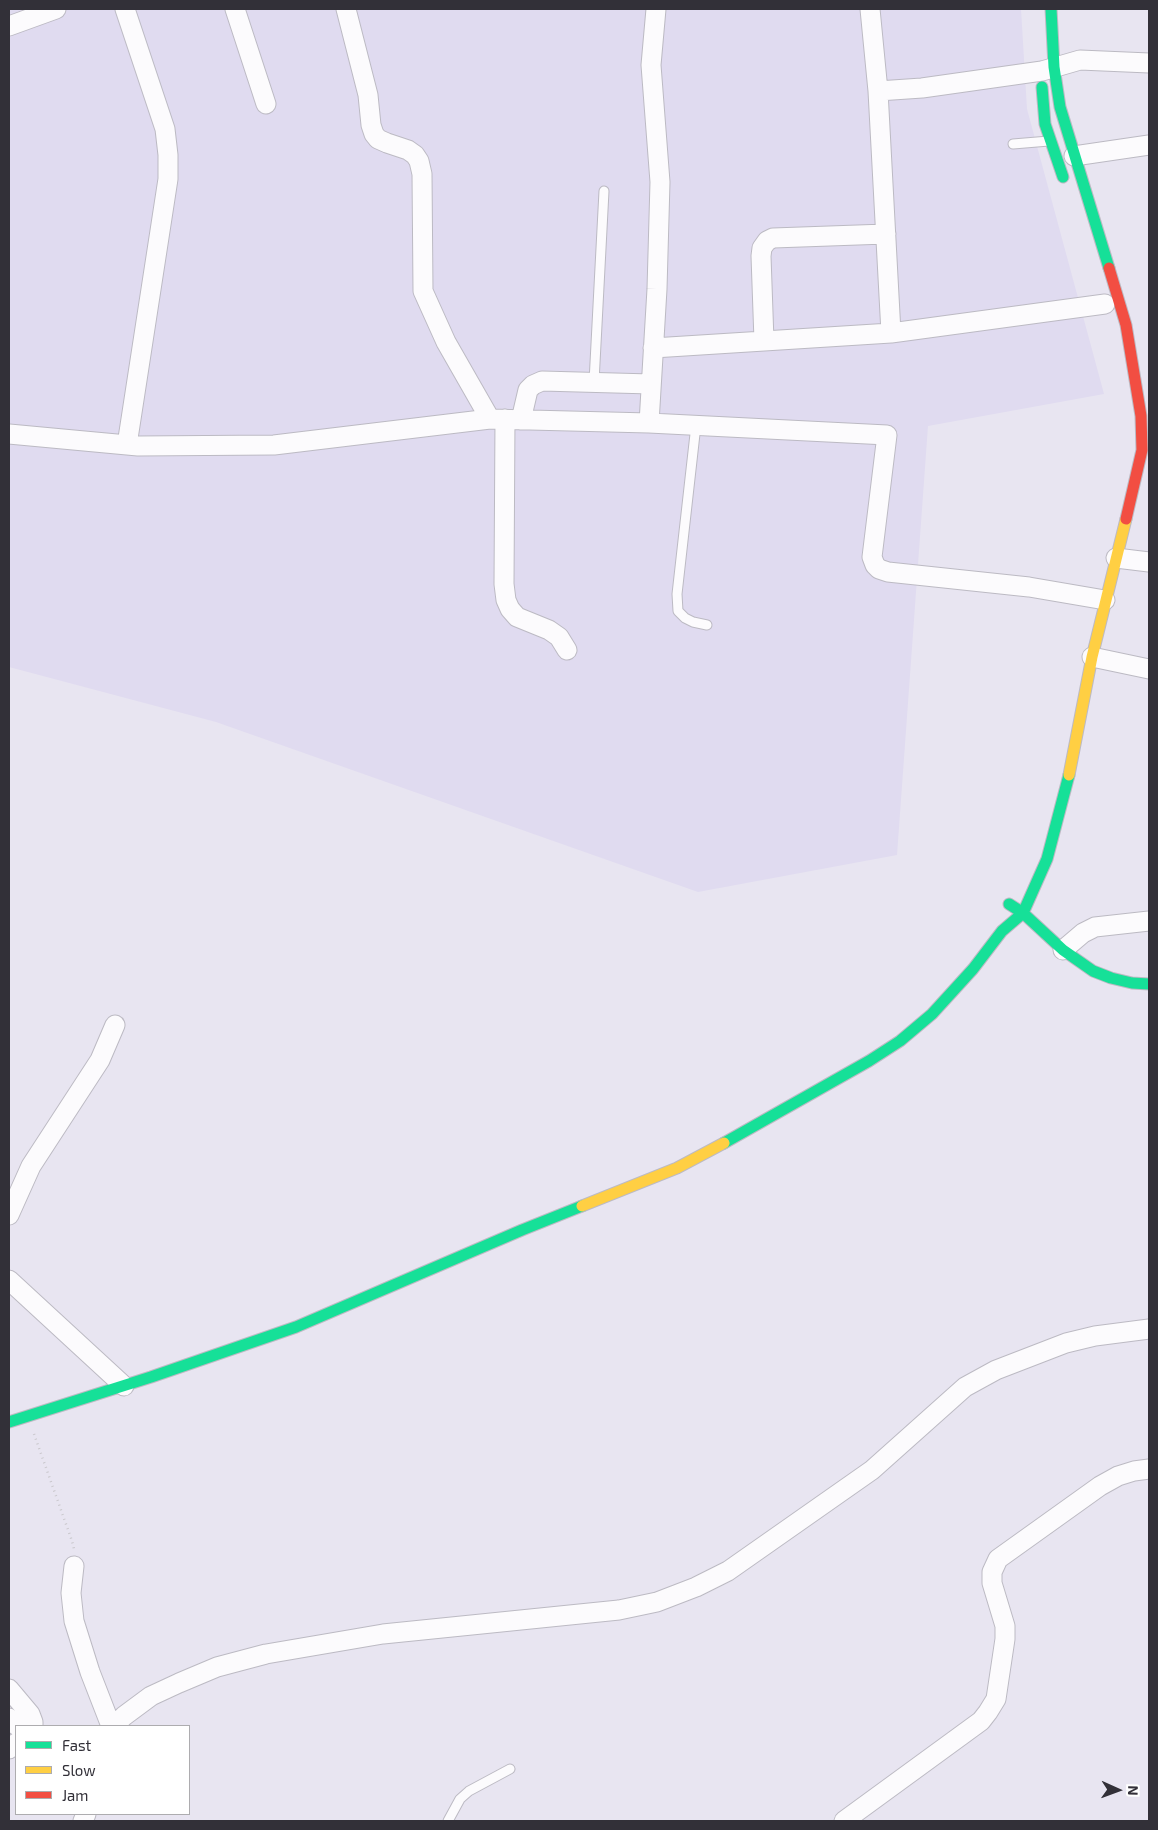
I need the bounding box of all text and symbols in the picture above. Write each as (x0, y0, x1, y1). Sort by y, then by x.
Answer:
legend (15, 1725, 190, 1815)
text: Fast (62, 1736, 91, 1754)
text: Slow (62, 1761, 96, 1779)
north arrow (1093, 1765, 1143, 1815)
text: N (1125, 1785, 1142, 1796)
text: Jam (62, 1786, 88, 1804)

